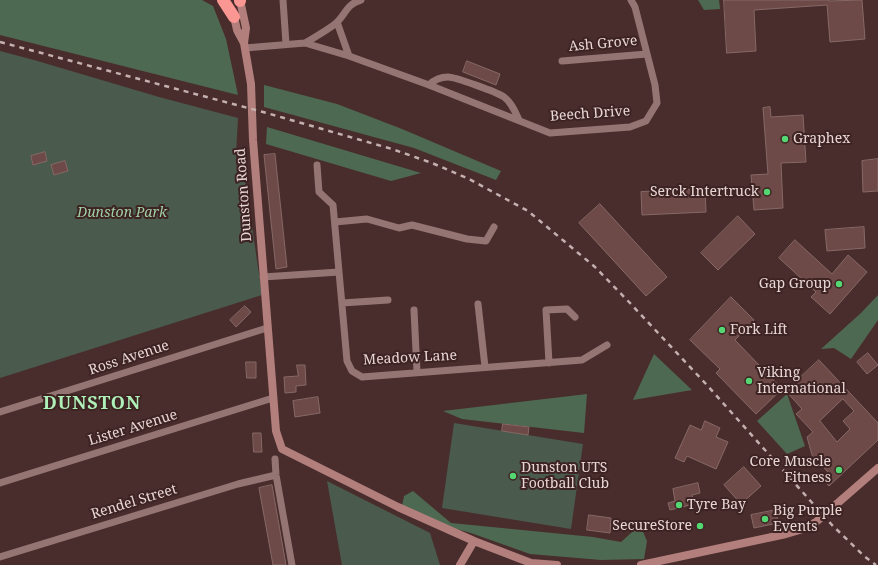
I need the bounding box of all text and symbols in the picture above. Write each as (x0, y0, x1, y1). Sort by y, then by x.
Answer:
street label: Ash Grove (568, 33, 638, 55)
street label: Beech Drive (549, 103, 631, 125)
place label: Graphex (793, 131, 850, 147)
marker: Graphex (780, 134, 790, 144)
street label: Dunston Road (232, 148, 256, 242)
place label: Serck Intertruck (650, 184, 759, 200)
marker: Serck Intertruck (762, 187, 772, 197)
park label: Dunston Park (77, 205, 167, 221)
place label: Gap Group (759, 276, 831, 292)
marker: Gap Group (834, 279, 844, 289)
place label: Fork Lift (730, 322, 787, 338)
marker: Fork Lift (717, 325, 727, 335)
street label: Ross Avenue (87, 337, 171, 379)
street label: Meadow Lane (363, 347, 457, 369)
place label: Viking International (757, 365, 846, 398)
marker: Viking International (744, 376, 754, 386)
district label: DUNSTON (43, 393, 141, 415)
street label: Lister Avenue (86, 406, 180, 450)
place label: Core Muscle Fitness (750, 454, 831, 486)
place label: Dunston UTS Football Club (521, 460, 609, 492)
marker: Core Muscle Fitness (834, 465, 844, 475)
marker: Dunston UTS Football Club (508, 471, 518, 481)
street label: Rendel Street (89, 481, 179, 523)
place label: Tyre Bay (687, 497, 746, 513)
marker: Tyre Bay (674, 500, 684, 510)
place label: Big Purple Events (773, 503, 842, 536)
marker: Big Purple Events (760, 514, 770, 524)
place label: SecureStore (612, 518, 692, 534)
marker: SecureStore (695, 521, 705, 531)

